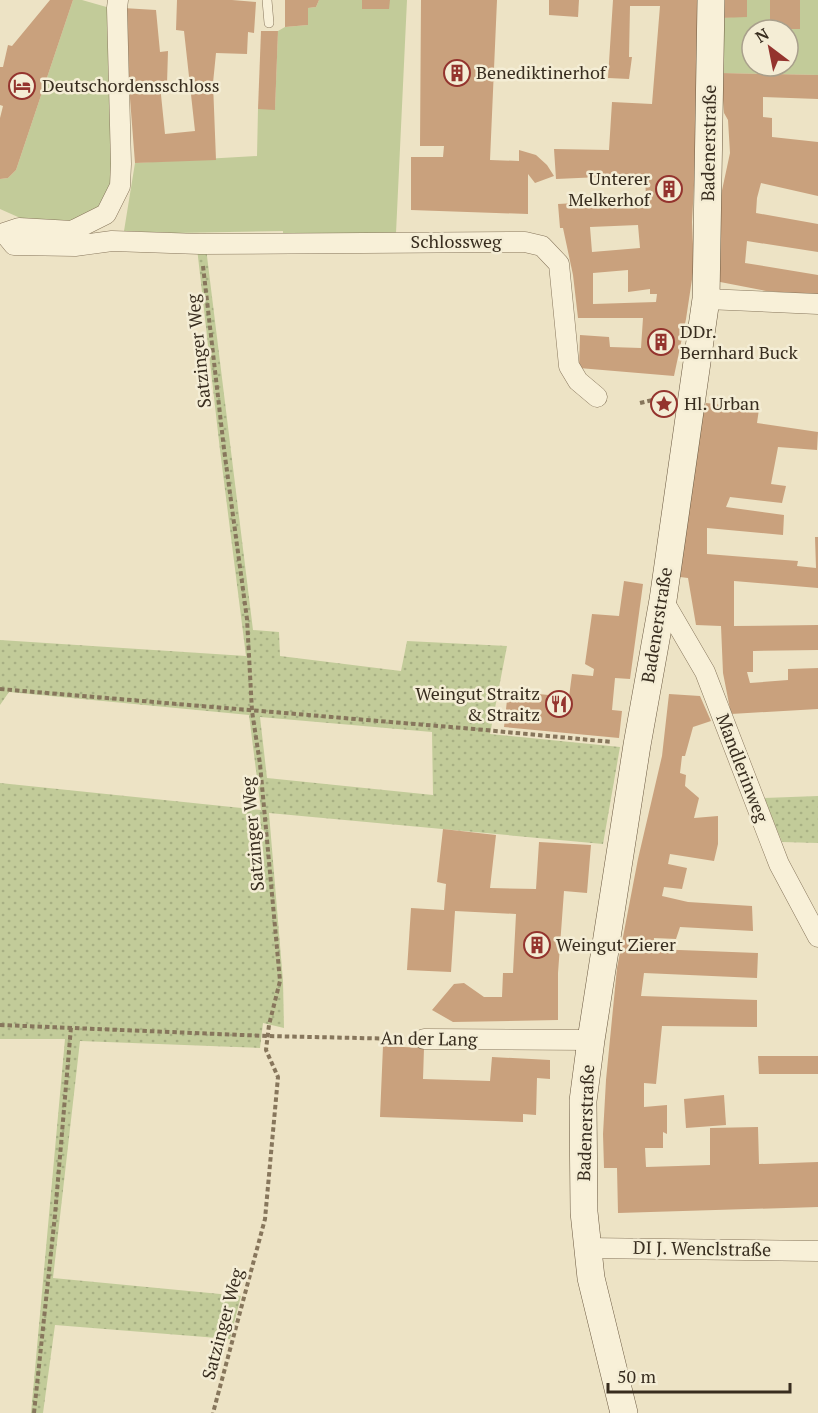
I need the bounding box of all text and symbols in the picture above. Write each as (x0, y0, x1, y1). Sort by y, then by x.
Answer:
north arrow (740, 18, 800, 78)
text: N (751, 23, 773, 48)
building icon: Benediktinerhof (442, 58, 472, 88)
place label: Benediktinerhof (476, 60, 608, 84)
hotel icon: Deutschordensschloss (7, 71, 37, 101)
place label: Deutschordensschloss (42, 73, 220, 97)
street label: Badenerstraße (695, 84, 721, 202)
place label: Unterer Melkerhof (568, 166, 652, 211)
building icon: Unterer Melkerhof (654, 174, 684, 204)
street label: Schlossweg (411, 229, 502, 253)
street label: Satzinger Weg (180, 293, 216, 409)
place label: DDr. Bernhard Buck (680, 319, 798, 364)
building icon: DDr. Bernhard Buck (646, 327, 676, 357)
place icon: Hl. Urban (649, 389, 679, 419)
place label: Hl. Urban (684, 391, 760, 415)
street label: Badenerstraße (635, 565, 677, 684)
place label: Weingut Straitz & Straitz (415, 681, 540, 726)
restaurant icon: Weingut Straitz & Straitz (544, 689, 574, 719)
street label: Mandlerinweg (711, 710, 775, 826)
street label: Satzinger Weg (235, 776, 269, 892)
building icon: Weingut Zierer (522, 930, 552, 960)
place label: Weingut Zierer (556, 932, 676, 956)
street label: An der Lang (380, 1025, 478, 1051)
street label: Badenerstraße (571, 1064, 599, 1182)
street label: DI J. Wenclstraße (633, 1235, 771, 1261)
street label: Satzinger Weg (196, 1265, 249, 1382)
scale bar (608, 1356, 790, 1394)
text: 50 m (617, 1364, 657, 1388)

